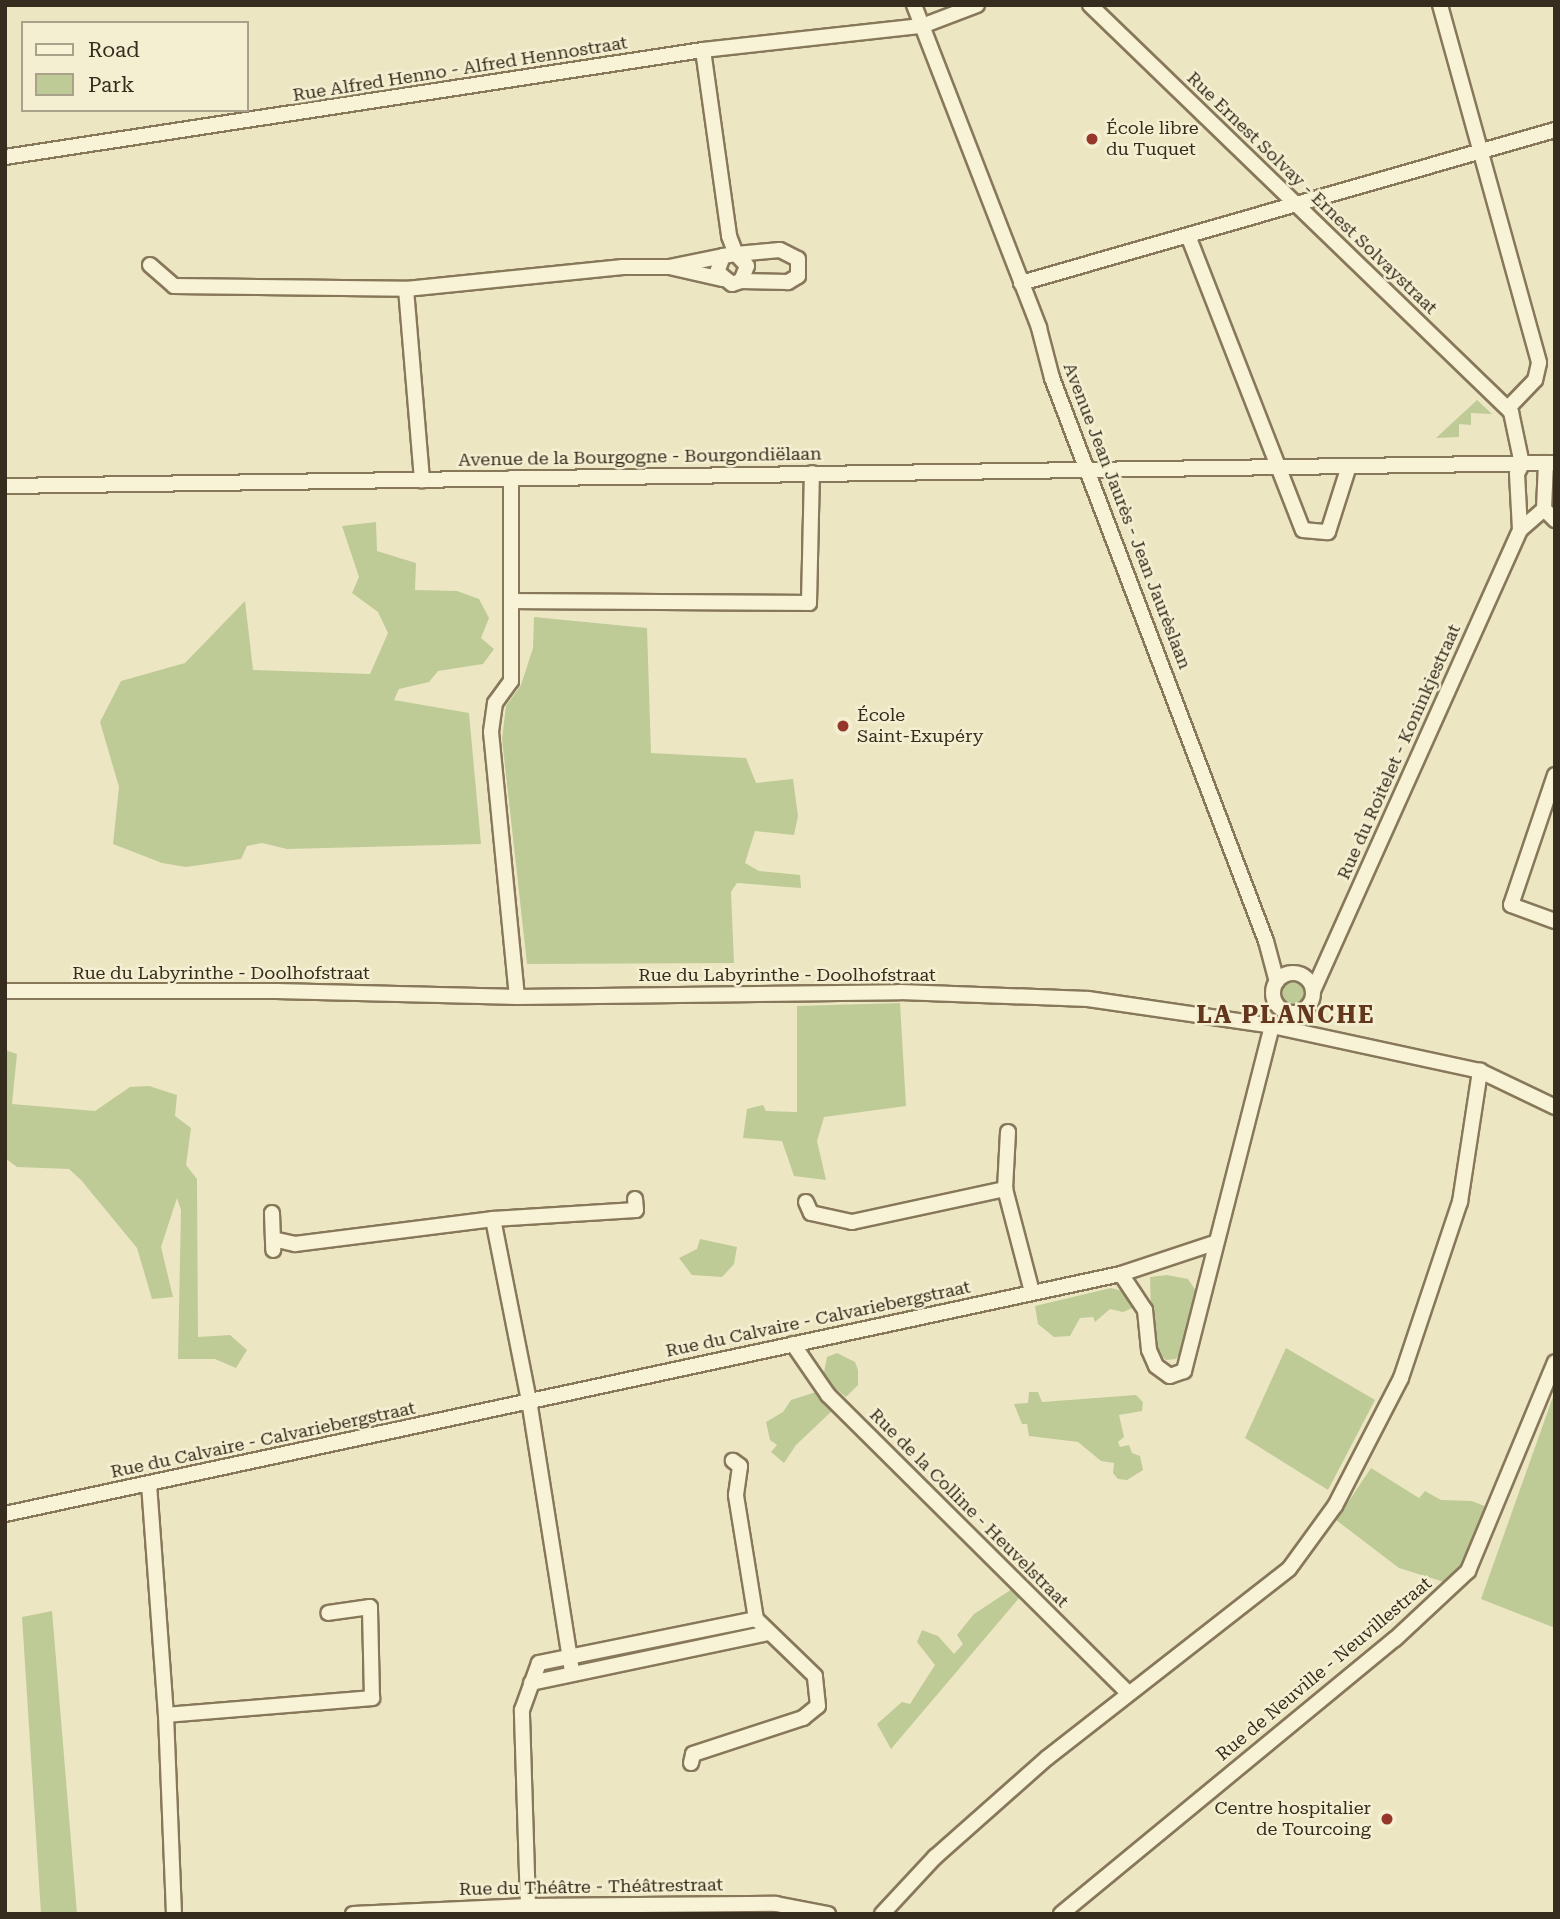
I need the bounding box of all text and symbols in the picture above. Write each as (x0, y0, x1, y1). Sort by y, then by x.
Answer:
legend (21, 21, 248, 112)
street label: Rue Alfred Henno - Alfred Hennostraat (291, 32, 629, 106)
text: Road (88, 38, 140, 62)
street label: Rue Ernest Solvay - Ernest Solvaystraat (1182, 67, 1442, 319)
text: Park (88, 73, 134, 97)
place label: École libre du Tuquet (1106, 118, 1199, 160)
marker: École libre du Tuquet (1084, 131, 1100, 147)
street label: Avenue Jean Jaurès - Jean Jaurèslaan (1058, 360, 1196, 672)
street label: Avenue de la Bourgogne - Bourgondiëlaan (458, 443, 822, 471)
street label: Rue du Roitelet - Koninkjestraat (1333, 621, 1465, 883)
place label: École Saint-Exupéry (857, 705, 983, 748)
marker: École Saint-Exupéry (835, 718, 851, 734)
street label: Rue du Labyrinthe - Doolhofstraat (72, 962, 370, 984)
street label: Rue du Labyrinthe - Doolhofstraat (638, 964, 936, 986)
district label: LA PLANCHE (1198, 1002, 1374, 1030)
street label: Rue du Calvaire - Calvariebergstraat (664, 1276, 972, 1362)
street label: Rue du Calvaire - Calvariebergstraat (109, 1397, 417, 1483)
street label: Rue de la Colline - Heuvelstraat (865, 1404, 1073, 1612)
street label: Rue de Neuville - Neuvillestraat (1212, 1573, 1436, 1765)
place label: Centre hospitalier de Tourcoing (1215, 1798, 1371, 1840)
marker: Centre hospitalier de Tourcoing (1377, 1809, 1397, 1829)
street label: Rue du Théâtre - Théâtrestraat (459, 1874, 723, 1900)

